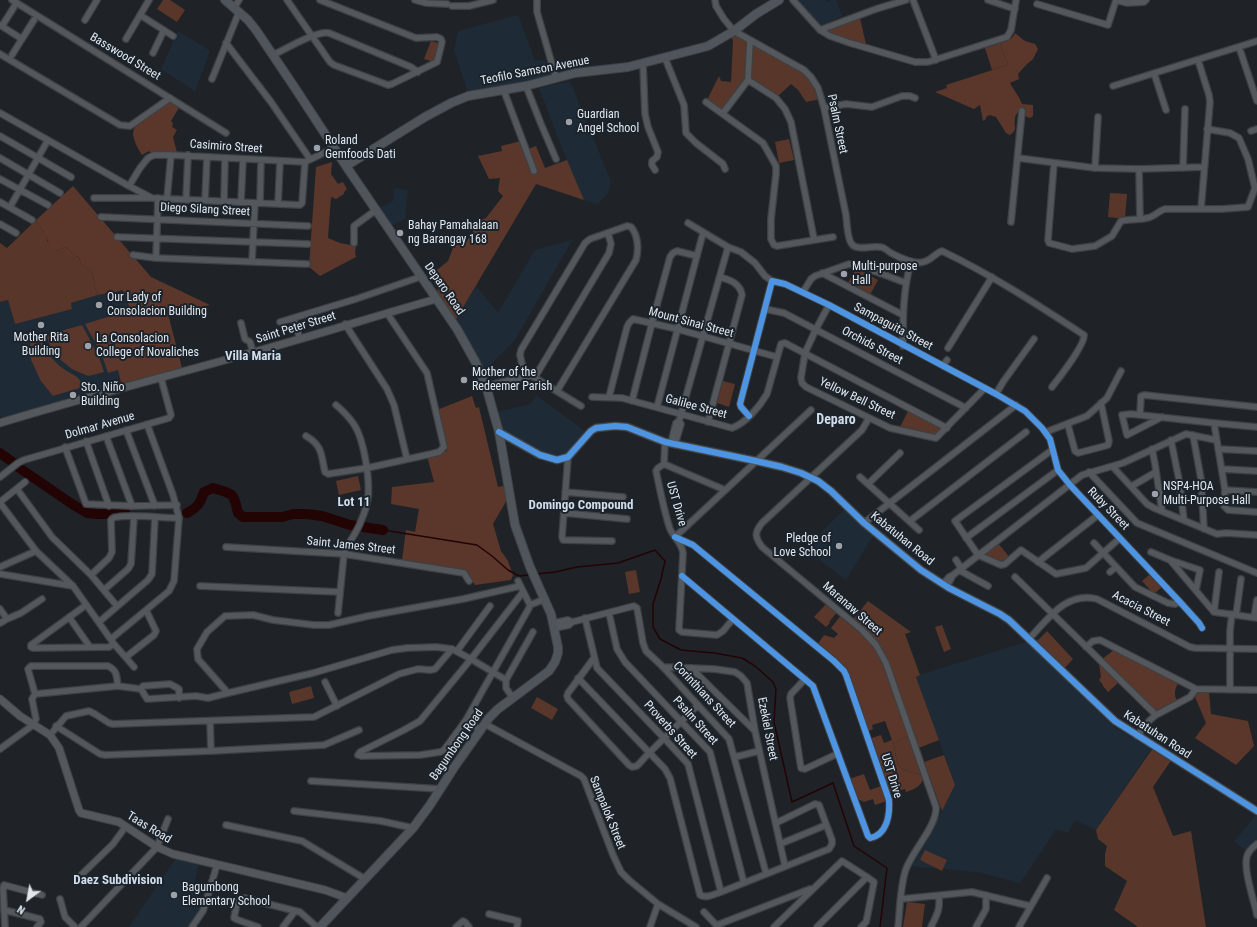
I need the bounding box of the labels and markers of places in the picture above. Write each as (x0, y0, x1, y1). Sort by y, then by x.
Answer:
place label: Guardian Angel School (577, 108, 639, 136)
marker: Guardian Angel School (564, 117, 574, 127)
place label: Roland Gemfoods Dati (325, 134, 396, 162)
marker: Roland Gemfoods Dati (312, 143, 322, 153)
place label: Bahay Pamahalaan ng Barangay 168 (408, 219, 498, 247)
marker: Bahay Pamahalaan ng Barangay 168 (395, 228, 405, 238)
place label: Multi-purpose Hall (852, 260, 917, 288)
marker: Multi-purpose Hall (839, 269, 849, 279)
place label: Our Lady of Consolacion Building (107, 291, 207, 319)
marker: Our Lady of Consolacion Building (94, 300, 104, 310)
marker: Mother Rita Building (36, 320, 46, 330)
place label: Mother Rita Building (14, 331, 68, 359)
place label: La Consolacion College of Novaliches (96, 332, 199, 360)
marker: La Consolacion College of Novaliches (83, 341, 93, 351)
place label: Mother of the Redeemer Parish (472, 366, 552, 394)
marker: Mother of the Redeemer Parish (459, 375, 469, 385)
place label: Sto. Niño Building (81, 381, 125, 409)
marker: Sto. Niño Building (68, 390, 78, 400)
place label: NSP4-HOA Multi-Purpose Hall (1163, 480, 1250, 508)
marker: NSP4-HOA Multi-Purpose Hall (1150, 489, 1160, 499)
place label: Pledge of Love School (774, 532, 831, 560)
marker: Pledge of Love School (834, 541, 844, 551)
place label: Bagumbong Elementary School (182, 881, 270, 909)
marker: Bagumbong Elementary School (169, 890, 179, 900)

